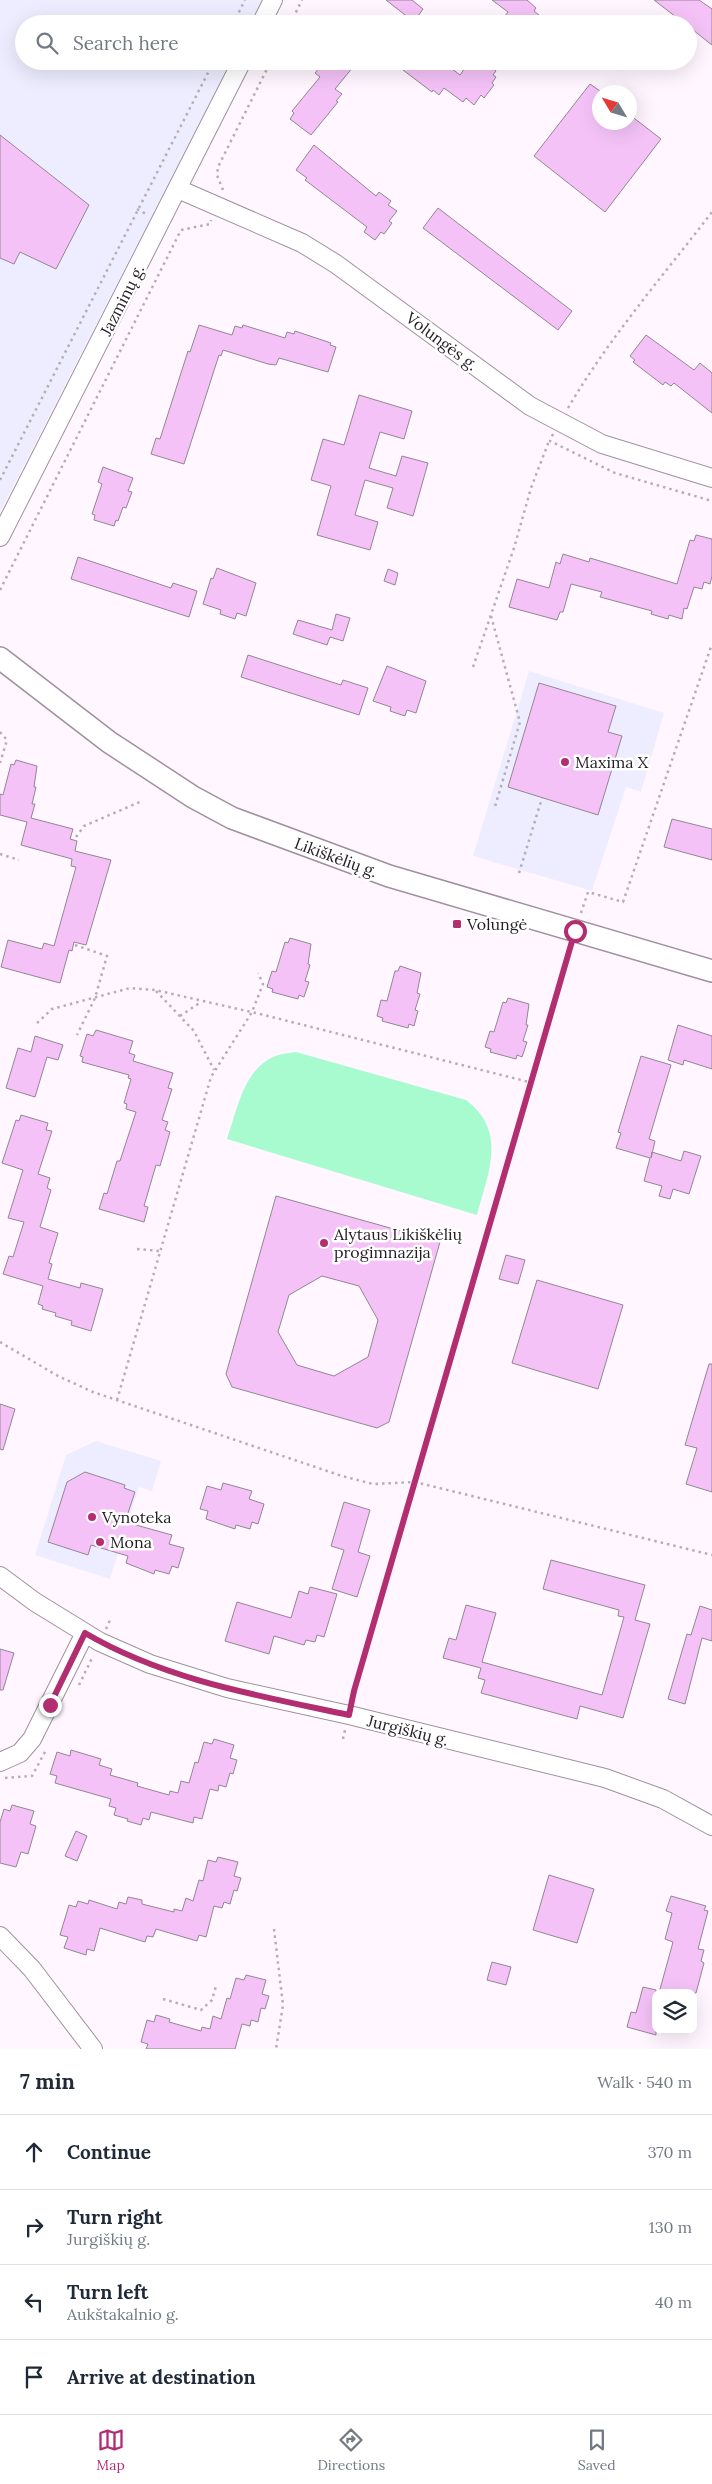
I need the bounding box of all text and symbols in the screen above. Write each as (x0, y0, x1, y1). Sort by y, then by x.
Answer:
search box (15, 15, 697, 70)
icon: search (33, 29, 61, 57)
text: Search here (73, 31, 179, 55)
north arrow (592, 85, 637, 130)
street label: Jazminų g. (95, 261, 148, 340)
street label: Volungės g. (401, 307, 482, 374)
place label: Maxima X (575, 752, 649, 772)
marker: Maxima X (559, 756, 571, 768)
street label: Likiškėlių g. (292, 833, 380, 881)
place label: Volungė (466, 914, 528, 934)
marker: Volungė (451, 918, 463, 930)
route start (564, 920, 587, 943)
place label: Alytaus Likiškėlių progimnazija (333, 1224, 463, 1262)
marker: Alytaus Likiškėlių progimnazija (318, 1237, 330, 1249)
place label: Vynoteka (101, 1507, 171, 1527)
marker: Vynoteka (86, 1511, 98, 1523)
place label: Mona (110, 1532, 152, 1552)
marker: Mona (94, 1536, 106, 1548)
route end (39, 1694, 62, 1717)
street label: Jurgiškių g. (364, 1710, 451, 1750)
map controls (652, 1989, 697, 2034)
button: layers (652, 1989, 697, 2034)
text: 7 min (20, 2068, 75, 2095)
text: Walk · 540 m (597, 2072, 692, 2092)
icon: ahead (20, 2138, 48, 2166)
text: Continue (67, 2140, 151, 2164)
text: 370 m (648, 2142, 692, 2162)
text: Turn right (67, 2205, 163, 2229)
icon: right (20, 2213, 48, 2241)
text: 130 m (649, 2217, 692, 2237)
text: Jurgiškių g. (67, 2229, 150, 2249)
text: Turn left (67, 2280, 148, 2304)
icon: left (20, 2288, 48, 2316)
text: 40 m (655, 2292, 692, 2312)
text: Aukštakalnio g. (67, 2304, 179, 2324)
icon: arrive (20, 2363, 48, 2391)
text: Arrive at destination (67, 2365, 256, 2389)
tab: Map (96, 2426, 125, 2474)
tab: Directions (317, 2426, 385, 2474)
tab: Saved (578, 2426, 616, 2474)

